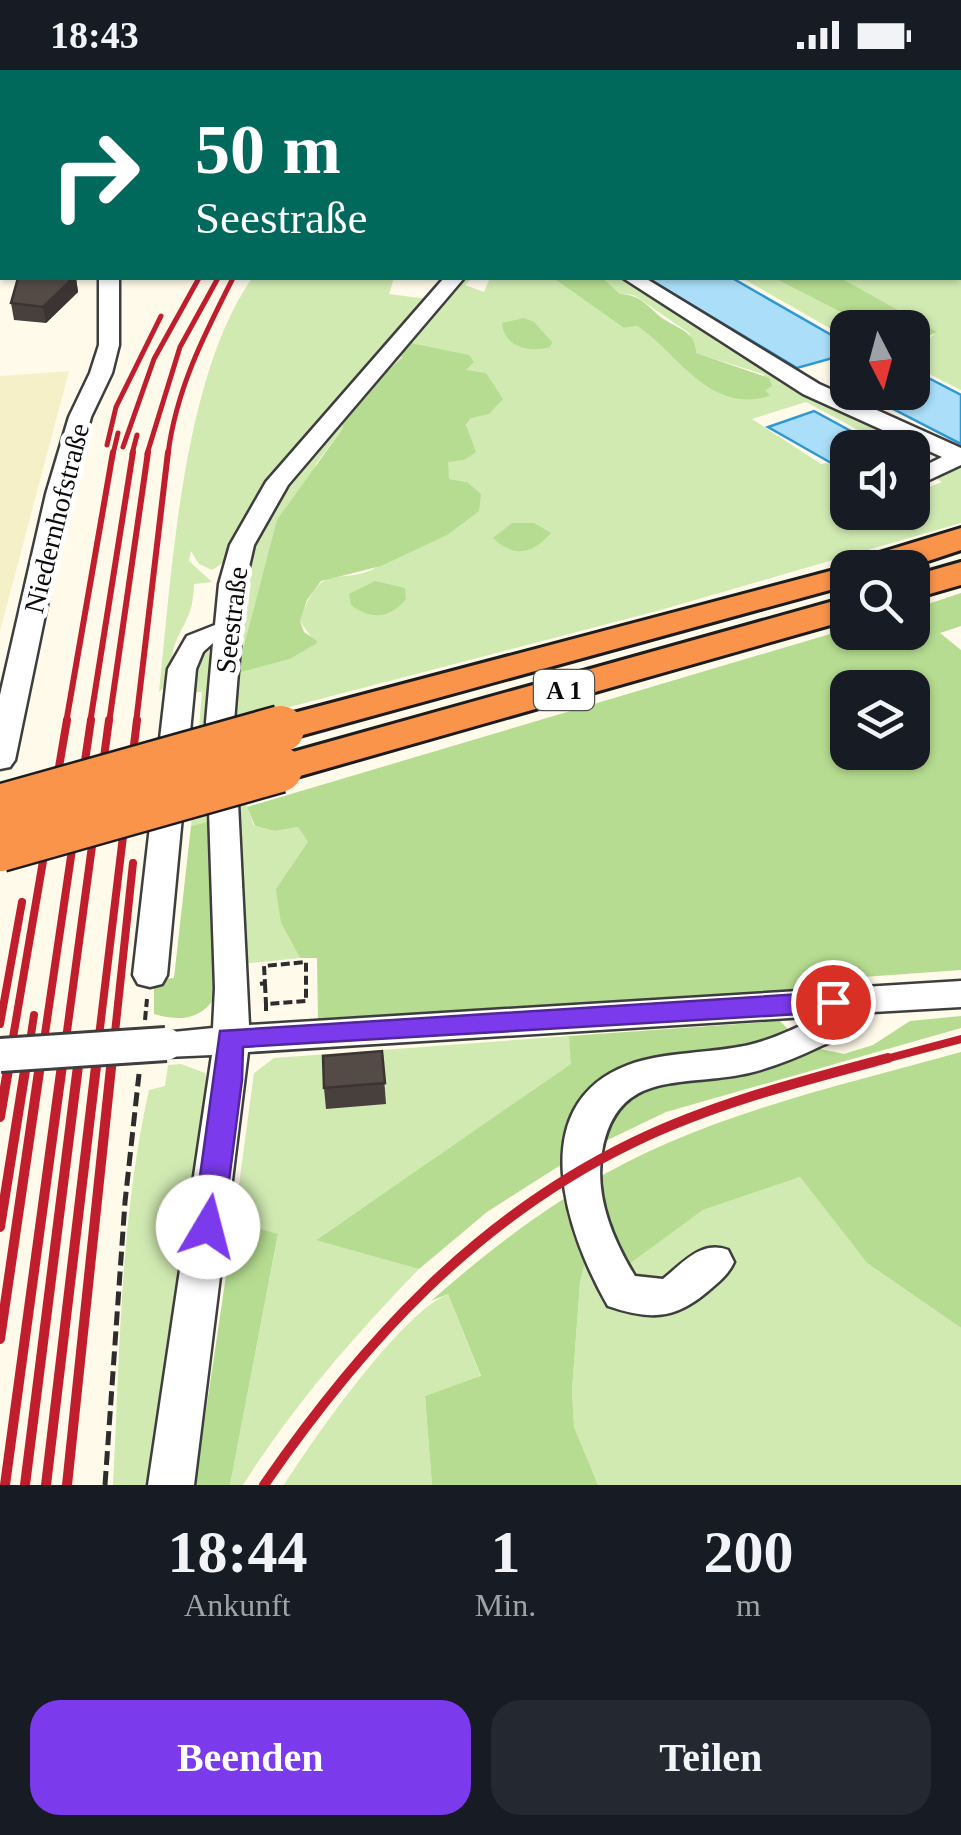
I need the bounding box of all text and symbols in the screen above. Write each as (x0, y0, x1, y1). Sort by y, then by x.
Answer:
text: 18:43 (50, 14, 139, 56)
icon: right (30, 110, 160, 240)
text: 50 m (195, 111, 341, 188)
text: Seestraße (195, 193, 367, 243)
north arrow (830, 310, 930, 410)
map controls (830, 310, 930, 770)
street label: Niedernhofstraße (18, 420, 95, 616)
button: sound (830, 430, 930, 530)
button: search (830, 550, 930, 650)
street label: Seestraße (210, 565, 253, 675)
road number: A 1 (534, 670, 594, 710)
button: layers (830, 670, 930, 770)
pin (791, 960, 876, 1045)
icon: arrive (806, 975, 861, 1030)
position arrow (156, 1175, 260, 1279)
text: 18:44 (167, 1519, 307, 1585)
text: 1 (490, 1519, 520, 1585)
text: 200 (704, 1519, 794, 1585)
text: Ankunft (184, 1587, 291, 1623)
text: Min. (475, 1587, 536, 1623)
text: m (736, 1587, 761, 1623)
button: Beenden (30, 1700, 471, 1815)
button: Teilen (491, 1700, 931, 1815)

